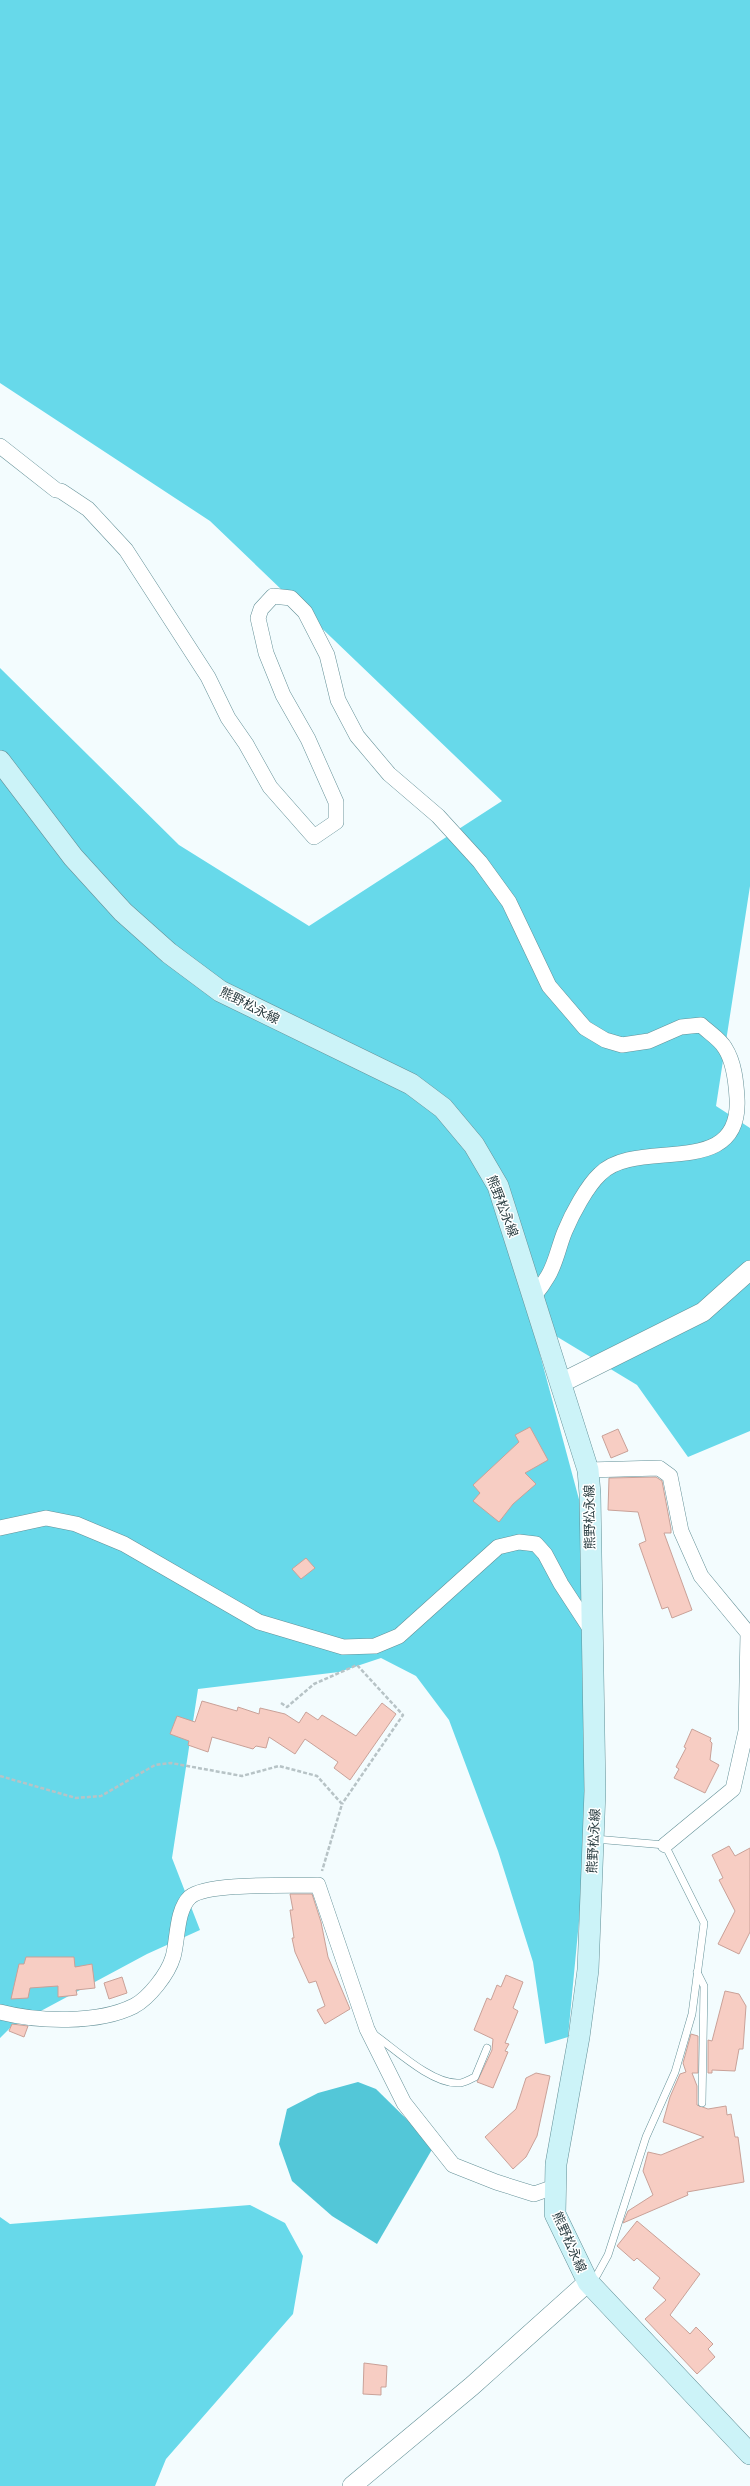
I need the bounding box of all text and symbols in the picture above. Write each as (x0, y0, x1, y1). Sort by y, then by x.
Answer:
street label: 熊野松永線 (217, 984, 282, 1027)
street label: 熊野松永線 (484, 1173, 521, 1239)
street label: 熊野松永線 (581, 1484, 598, 1550)
street label: 熊野松永線 (584, 1808, 603, 1874)
street label: 熊野松永線 (549, 2209, 590, 2275)

